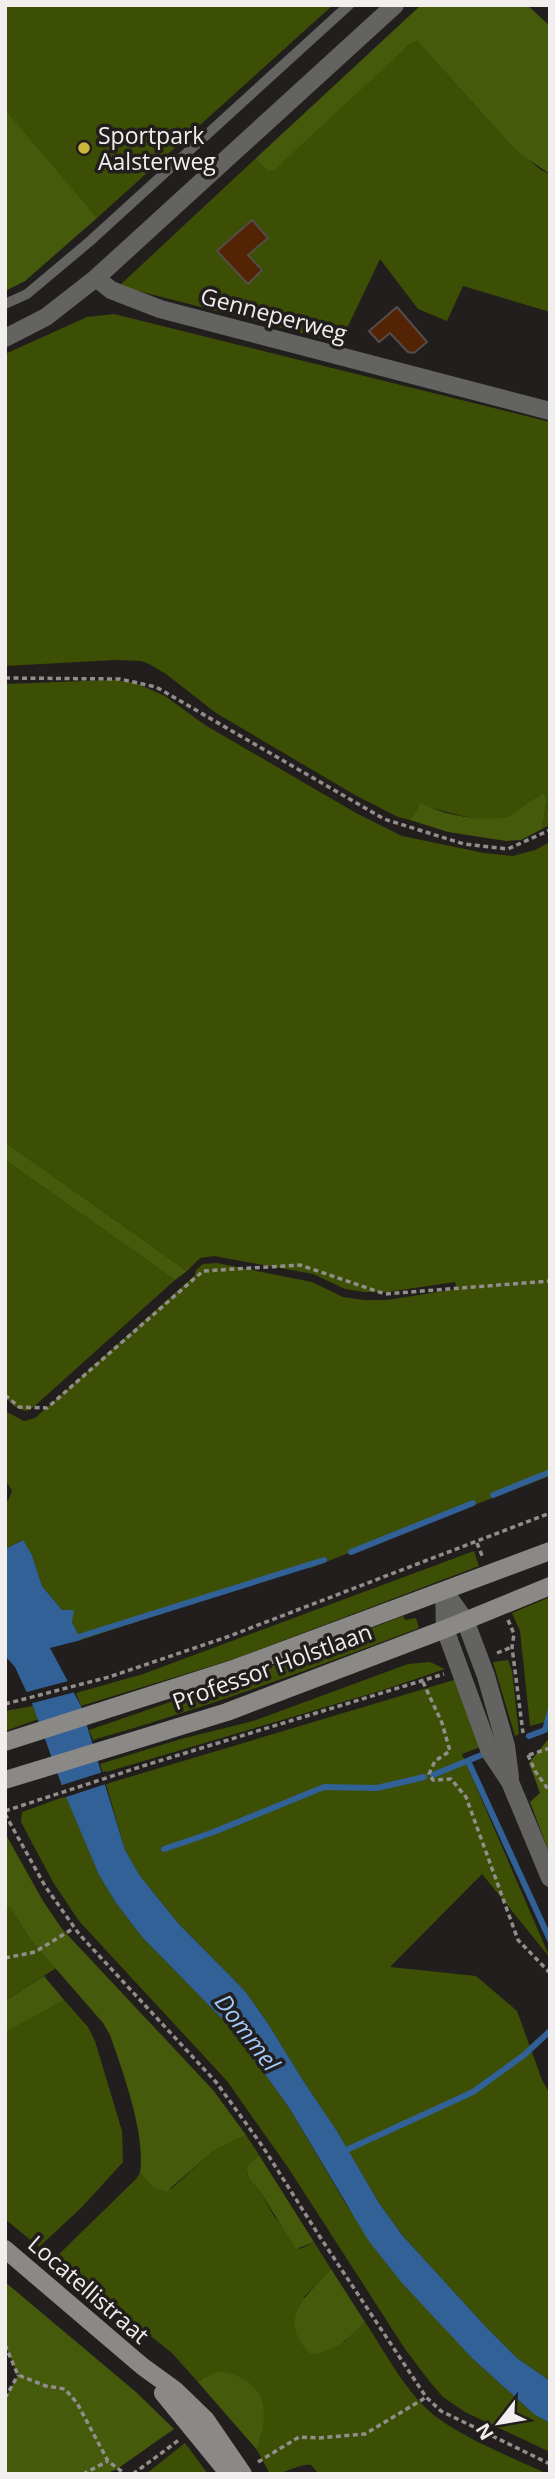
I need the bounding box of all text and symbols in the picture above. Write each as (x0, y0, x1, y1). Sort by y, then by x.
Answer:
place label: Sportpark Aalsterweg (98, 119, 216, 177)
marker: Sportpark Aalsterweg (76, 140, 92, 156)
street label: Genneperweg (197, 279, 351, 349)
street label: Professor Holstlaan (168, 1615, 376, 1717)
water label: Dommel (208, 1986, 289, 2078)
street label: Locatellistraat (22, 2228, 156, 2350)
north arrow (464, 2388, 534, 2458)
text: N (469, 2418, 500, 2445)

